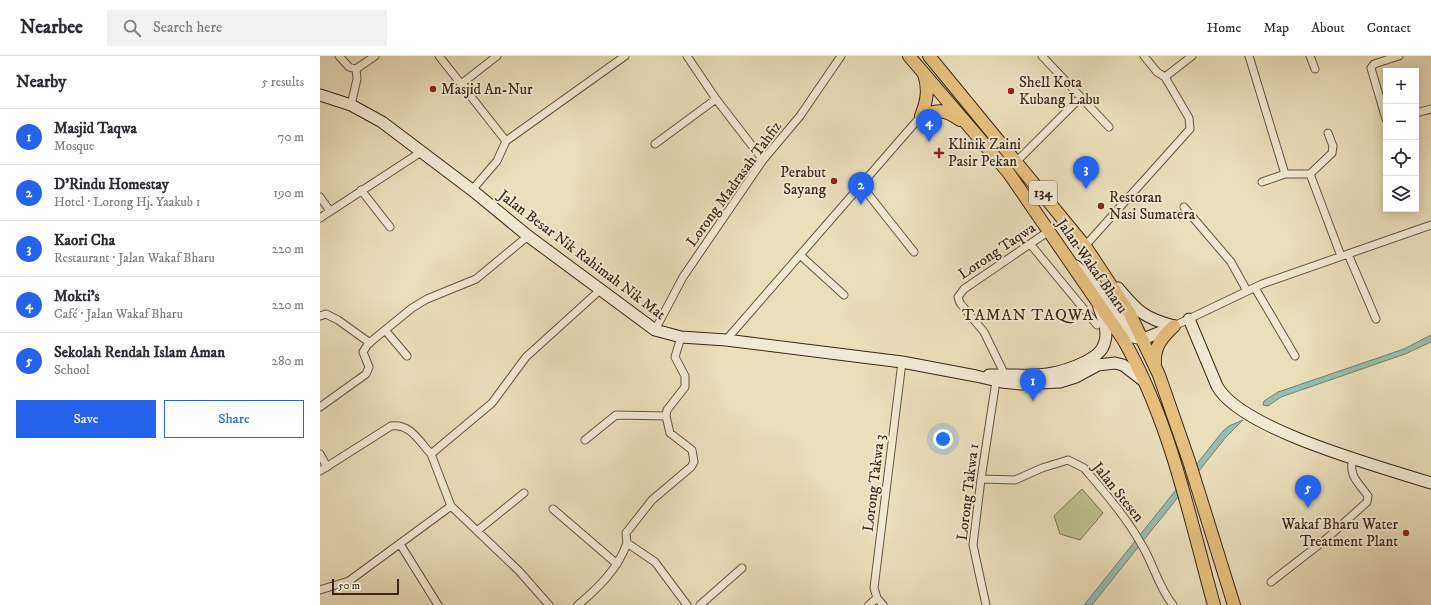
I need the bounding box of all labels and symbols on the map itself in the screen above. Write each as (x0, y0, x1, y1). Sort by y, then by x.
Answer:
place label: Shell Kota Kubang Labu (1019, 73, 1100, 109)
place label: Masjid An-Nur (441, 80, 533, 99)
marker: Masjid An-Nur (428, 84, 438, 94)
marker: Shell Kota Kubang Labu (1006, 86, 1016, 96)
pin: 4 (916, 109, 942, 142)
street label: Lorong Madrasah Tahfiz (682, 117, 786, 250)
place label: Klinik Zaini Pasir Pekan (948, 135, 1021, 171)
marker: Klinik Zaini Pasir Pekan (933, 147, 945, 159)
pin: 3 (1073, 156, 1099, 189)
place label: Perabut Sayang (780, 163, 827, 199)
pin: 2 (848, 172, 874, 205)
marker: Perabut Sayang (829, 176, 839, 186)
road number: 134 (1029, 181, 1057, 205)
street label: Jalan Besar Nik Rahimah Nik Mat (493, 185, 670, 324)
place label: Restoran Nasi Sumatera (1109, 188, 1196, 224)
marker: Restoran Nasi Sumatera (1096, 201, 1106, 211)
street label: Jalan Wakaf Bharu (1051, 213, 1132, 317)
street label: Lorong Taqwa (955, 218, 1040, 284)
district label: TAMAN TAQWA (962, 305, 1094, 325)
pin: 1 (1020, 368, 1046, 401)
your location (933, 429, 953, 449)
street label: Lorong Takwa 3 (859, 433, 889, 533)
street label: Lorong Takwa 1 (953, 442, 983, 542)
street label: Jalan Stesen (1087, 457, 1148, 526)
pin: 5 (1295, 475, 1321, 508)
place label: Wakaf Bharu Water Treatment Plant (1280, 515, 1398, 551)
marker: Wakaf Bharu Water Treatment Plant (1401, 528, 1411, 538)
scale bar (332, 577, 399, 596)

